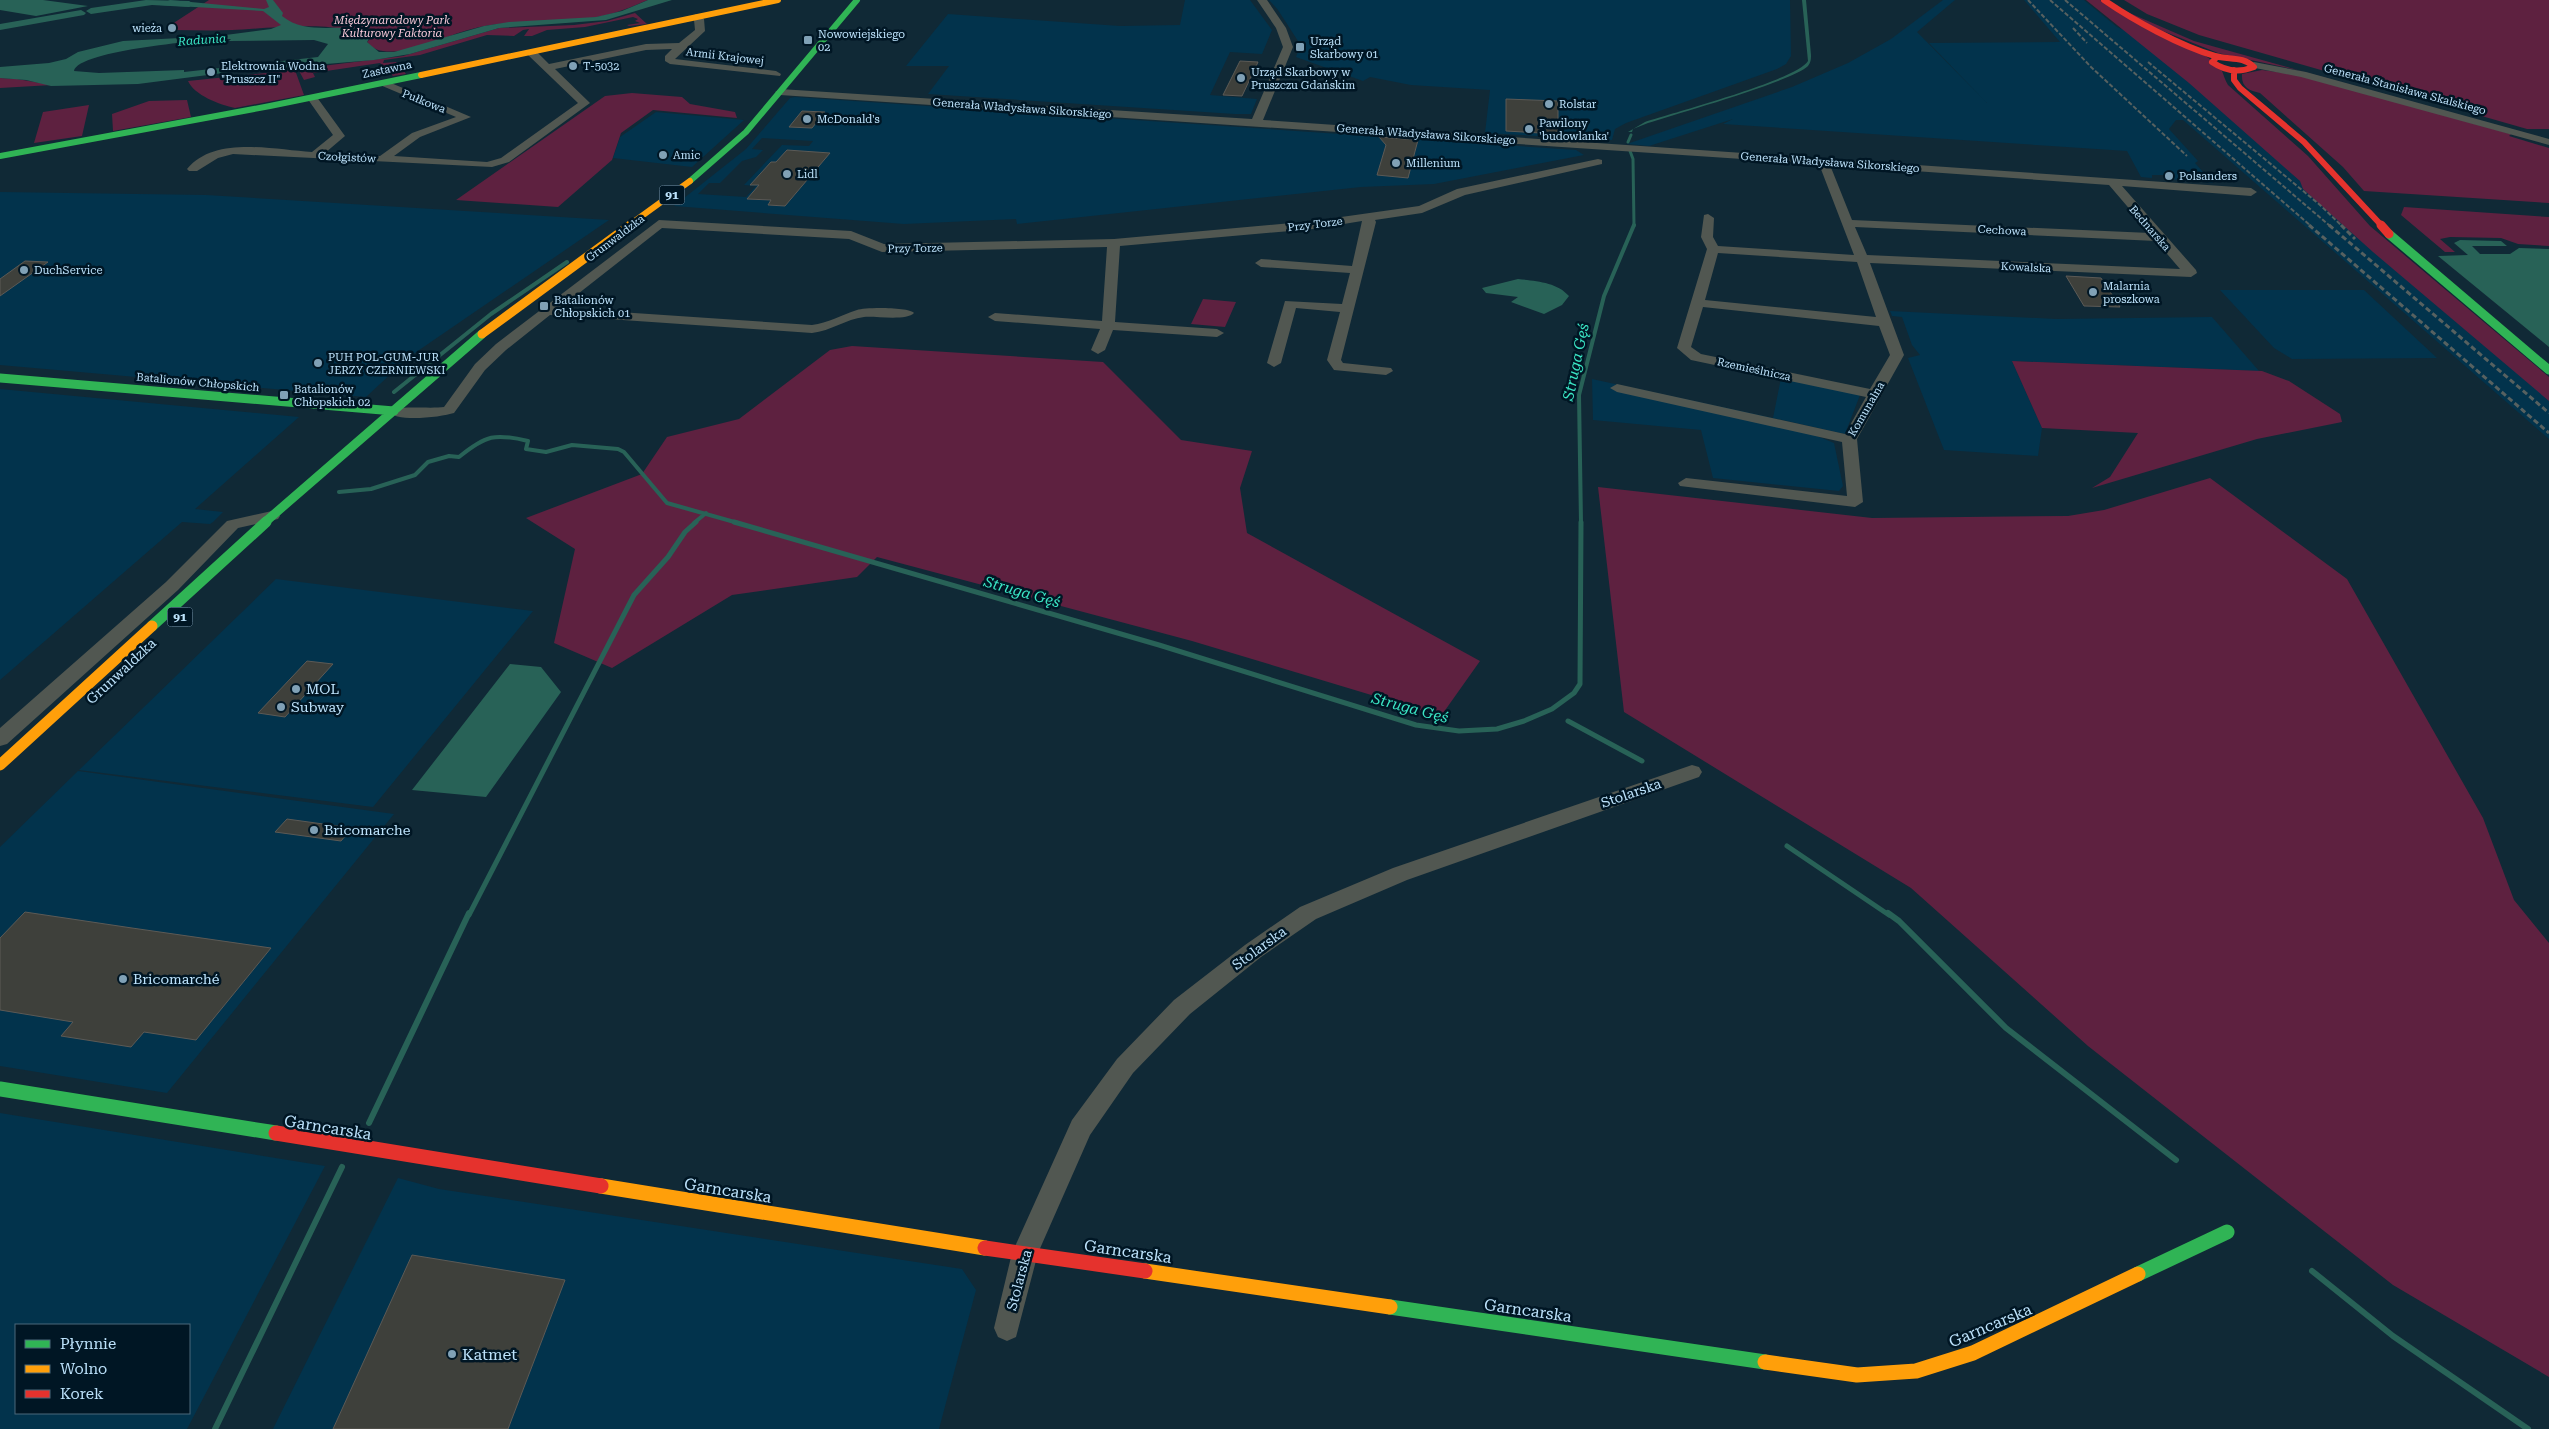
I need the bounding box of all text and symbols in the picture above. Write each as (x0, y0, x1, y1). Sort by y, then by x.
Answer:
park label: Międzynarodowy Park Kulturowy Faktoria (333, 14, 450, 40)
place label: wieża (132, 22, 162, 35)
marker: wieża (166, 22, 178, 34)
place label: Nowowiejskiego 02 (818, 28, 905, 54)
water label: Radunia (176, 31, 227, 49)
marker: Nowowiejskiego 02 (802, 34, 814, 46)
place label: Urząd Skarbowy 01 (1310, 35, 1379, 61)
marker: Urząd Skarbowy 01 (1294, 41, 1306, 53)
street label: Armii Krajowej (685, 45, 765, 68)
street label: Zastawna (361, 58, 413, 81)
place label: Elektrownia Wodna "Pruszcz II" (221, 60, 325, 86)
marker: T-5032 (567, 60, 579, 72)
place label: T-5032 (583, 60, 619, 73)
street label: Generała Stanisława Skalskiego (2322, 62, 2488, 117)
marker: Elektrownia Wodna "Pruszcz II" (205, 66, 217, 78)
place label: Urząd Skarbowy w Pruszczu Gdańskim (1251, 66, 1355, 92)
marker: Urząd Skarbowy w Pruszczu Gdańskim (1235, 72, 1247, 84)
street label: Pułkowa (400, 87, 447, 116)
street label: Generała Władysława Sikorskiego (932, 96, 1112, 121)
marker: Rolstar (1543, 98, 1555, 110)
place label: Rolstar (1559, 98, 1597, 111)
marker: McDonald's (801, 113, 813, 125)
place label: McDonald's (817, 113, 880, 126)
place label: Pawilony 'budowlanka' (1539, 117, 1609, 143)
street label: Generała Władysława Sikorskiego (1336, 122, 1516, 147)
marker: Pawilony 'budowlanka' (1523, 123, 1535, 135)
street label: Czołgistów (318, 149, 377, 166)
marker: Amic (657, 149, 669, 161)
place label: Amic (673, 149, 700, 162)
street label: Generała Władysława Sikorskiego (1740, 150, 1920, 175)
marker: Millenium (1390, 157, 1402, 169)
place label: Millenium (1406, 157, 1460, 170)
marker: Lidl (781, 168, 793, 180)
place label: Lidl (797, 168, 818, 181)
marker: Polsanders (2163, 170, 2175, 182)
place label: Polsanders (2179, 170, 2237, 183)
road number: 91 (660, 186, 684, 204)
street label: Bednarska (2126, 203, 2173, 254)
street label: Grunwaldzka (583, 212, 647, 265)
street label: Przy Torze (1287, 215, 1343, 234)
street label: Cechowa (1977, 223, 2027, 238)
street label: Przy Torze (887, 242, 943, 255)
street label: Kowalska (2000, 260, 2052, 275)
marker: DuchService (18, 264, 30, 276)
place label: DuchService (34, 264, 103, 277)
place label: Malarnia proszkowa (2103, 280, 2160, 306)
marker: Malarnia proszkowa (2087, 286, 2099, 298)
place label: Batalionów Chłopskich 01 (554, 294, 630, 320)
marker: Batalionów Chłopskich 01 (538, 300, 550, 312)
water label: Struga Gęś (1559, 322, 1593, 403)
place label: PUH POL-GUM-JUR JERZY CZERNIEWSKI (328, 351, 445, 377)
street label: Rzemieślnicza (1716, 355, 1792, 384)
marker: PUH POL-GUM-JUR JERZY CZERNIEWSKI (312, 357, 324, 369)
street label: Batalionów Chłopskich (136, 371, 260, 394)
street label: Komunalna (1846, 380, 1887, 439)
place label: Batalionów Chłopskich 02 (294, 383, 370, 409)
marker: Batalionów Chłopskich 02 (278, 389, 290, 401)
water label: Struga Gęś (981, 572, 1062, 611)
road number: 91 (168, 608, 192, 626)
street label: Grunwaldzka (83, 634, 159, 707)
place label: MOL (306, 681, 339, 697)
marker: MOL (290, 683, 302, 695)
water label: Struga Gęś (1369, 689, 1450, 727)
place label: Subway (291, 699, 345, 715)
marker: Subway (275, 701, 287, 713)
street label: Stolarska (1599, 775, 1664, 811)
place label: Bricomarche (324, 822, 411, 838)
marker: Bricomarche (308, 824, 320, 836)
street label: Stolarska (1229, 923, 1289, 973)
place label: Bricomarché (133, 971, 220, 987)
marker: Bricomarché (117, 973, 129, 985)
street label: Garncarska (283, 1111, 373, 1144)
street label: Garncarska (683, 1174, 773, 1207)
street label: Garncarska (1083, 1236, 1173, 1267)
street label: Stolarska (1003, 1247, 1035, 1312)
street label: Garncarska (1483, 1295, 1573, 1326)
street label: Garncarska (1946, 1299, 2035, 1351)
legend (15, 1324, 190, 1414)
text: Płynnie (60, 1335, 116, 1353)
place label: Katmet (462, 1345, 517, 1364)
marker: Katmet (446, 1348, 458, 1360)
text: Wolno (60, 1360, 107, 1378)
text: Korek (60, 1385, 104, 1403)

